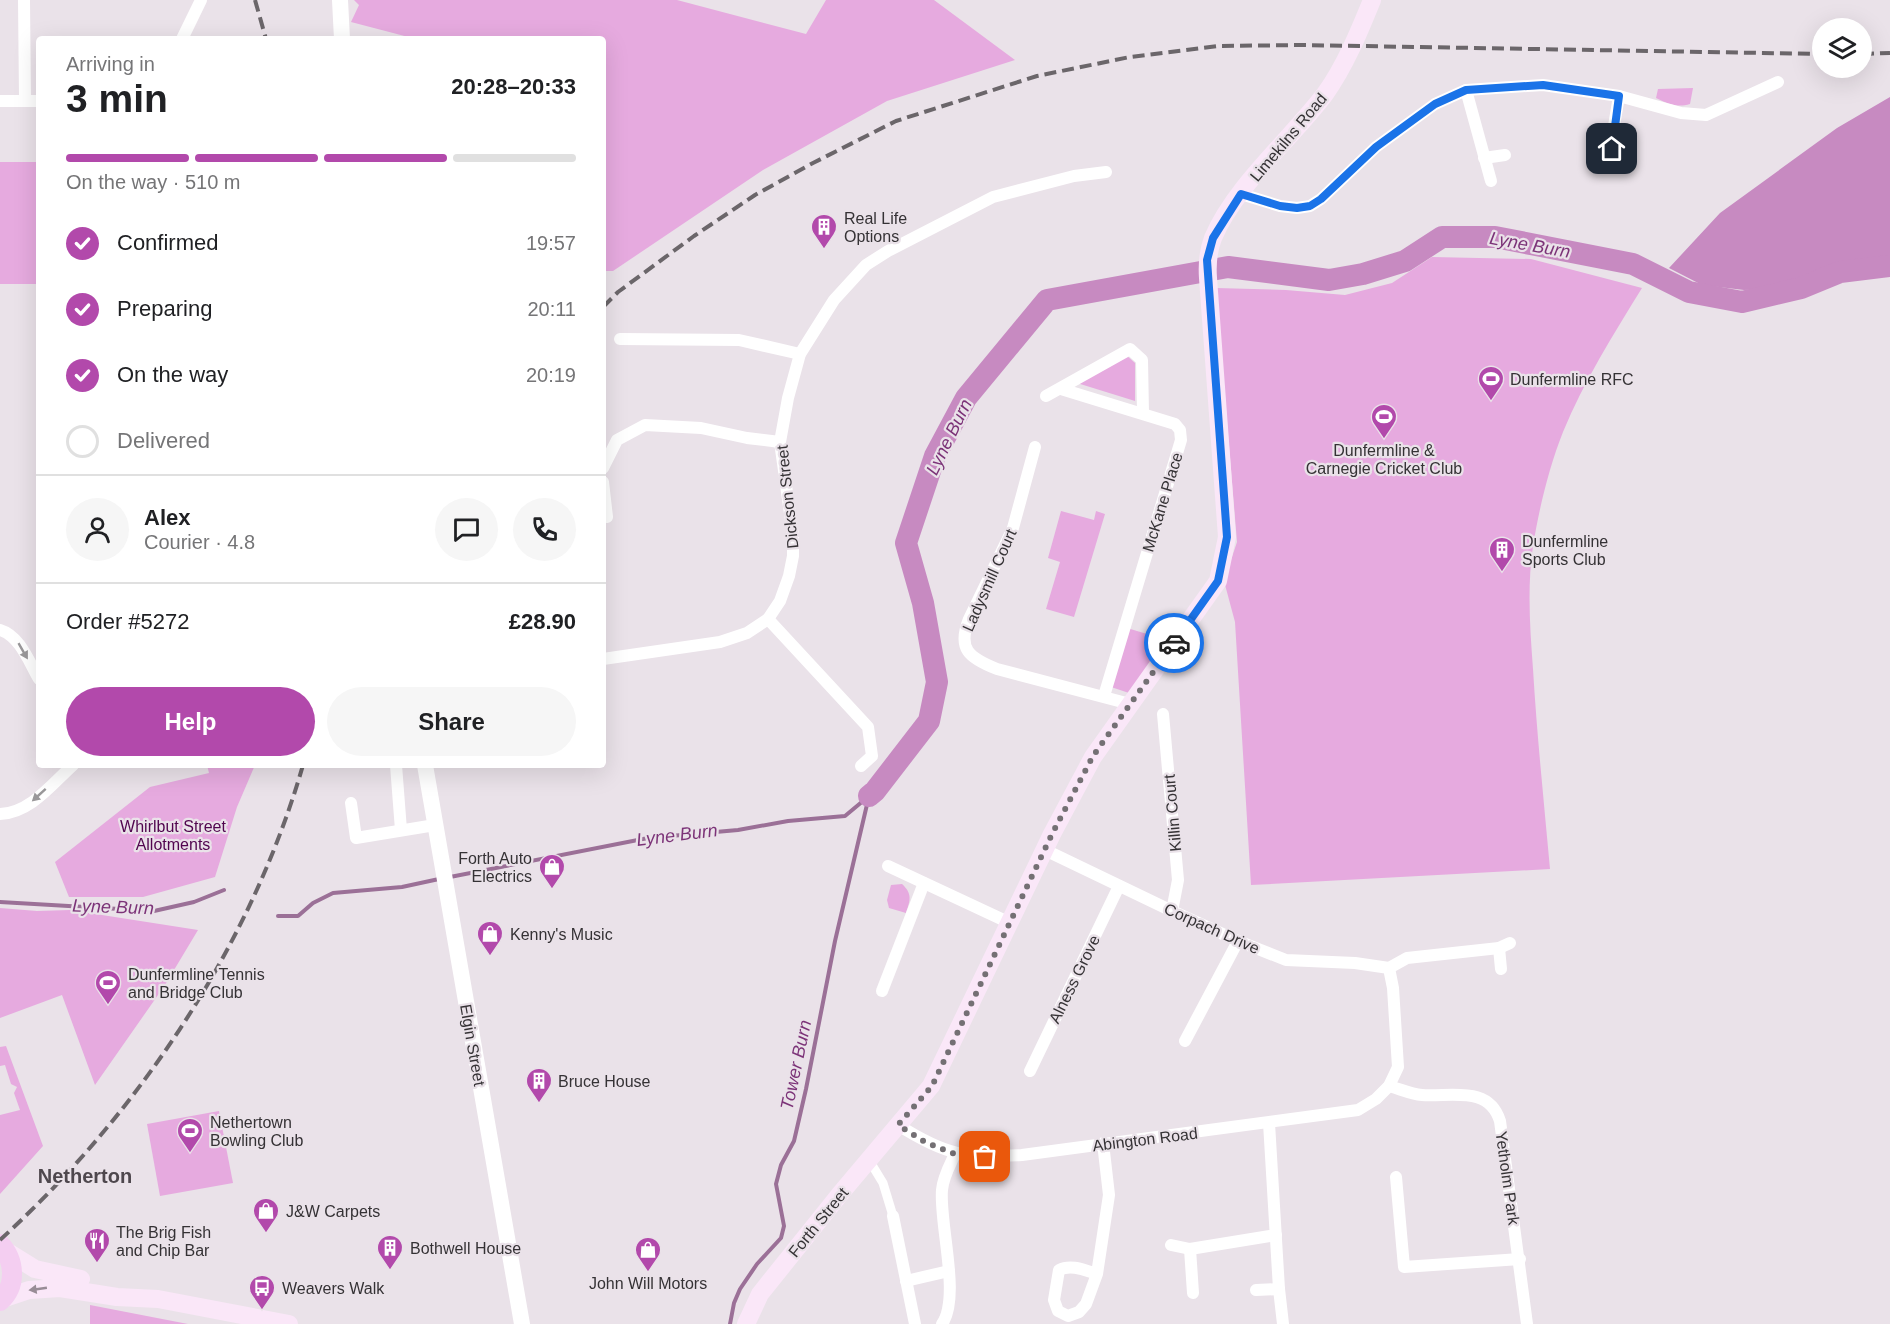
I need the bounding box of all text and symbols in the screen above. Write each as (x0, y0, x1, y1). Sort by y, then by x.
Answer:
map controls (1812, 18, 1872, 78)
button: layers (1812, 18, 1872, 78)
text: Arriving in (66, 53, 155, 75)
text: 20:28–20:33 (451, 74, 576, 99)
text: 3 min (66, 77, 168, 120)
street label: Limekilns Road (1247, 90, 1330, 185)
pin (1586, 123, 1637, 174)
icon: home (1595, 132, 1628, 165)
text: On the way · 510 m (66, 171, 241, 193)
place label: Real Life Options (844, 210, 907, 245)
building icon: Real Life Options (809, 212, 839, 250)
icon: check (66, 227, 99, 260)
water label: Lyne Burn (1488, 228, 1572, 262)
text: Confirmed (117, 230, 218, 255)
text: 19:57 (526, 232, 576, 254)
icon: check (66, 293, 99, 326)
text: Preparing (117, 296, 212, 321)
text: 20:11 (527, 298, 576, 320)
icon: check (66, 359, 99, 392)
text: On the way (117, 362, 228, 387)
text: 20:19 (526, 364, 576, 386)
sports icon: Dunfermline RFC (1476, 364, 1506, 402)
place label: Dunfermline RFC (1510, 371, 1634, 388)
water label: Lyne Burn (922, 396, 976, 478)
sports icon: Dunfermline & Carnegie Cricket Club (1369, 402, 1399, 440)
text: Delivered (117, 428, 210, 453)
place label: Dunfermline & Carnegie Cricket Club (1306, 442, 1462, 477)
street label: Dickson Street (774, 444, 801, 550)
street label: McKane Place (1139, 450, 1186, 554)
button: person (66, 498, 129, 561)
button: chat (435, 498, 498, 561)
button: phone (513, 498, 576, 561)
text: Alex (144, 505, 190, 530)
street label: Ladysmill Court (959, 526, 1020, 634)
text: Courier · 4.8 (144, 531, 255, 553)
place label: Dunfermline Sports Club (1522, 533, 1608, 568)
building icon: Dunfermline Sports Club (1487, 535, 1517, 573)
text: Order #5272 (66, 609, 190, 634)
text: £28.90 (509, 609, 576, 634)
courier (1144, 613, 1204, 673)
icon: car (1158, 627, 1191, 660)
one-way arrow (17, 643, 28, 659)
button: Help (66, 687, 315, 756)
button: Share (327, 687, 576, 756)
street label: Killin Court (1161, 773, 1184, 852)
one-way arrow (32, 788, 47, 802)
park label: Whirlbut Street Allotments (120, 818, 226, 853)
water label: Lyne Burn (635, 820, 719, 850)
place label: Forth Auto Electrics (458, 850, 532, 885)
shop icon: Forth Auto Electrics (537, 852, 567, 890)
water label: Lyne Burn (72, 896, 154, 918)
street label: Corpach Drive (1162, 900, 1262, 957)
shop icon: Kenny's Music (475, 919, 505, 957)
place label: Kenny's Music (510, 926, 613, 943)
street label: Alness Grove (1046, 932, 1103, 1026)
place label: Dunfermline Tennis and Bridge Club (128, 966, 265, 1001)
sports icon: Dunfermline Tennis and Bridge Club (93, 968, 123, 1006)
street label: Elgin Street (457, 1003, 488, 1088)
water label: Tower Burn (777, 1018, 815, 1112)
building icon: Bruce House (524, 1066, 554, 1104)
place label: Bruce House (558, 1073, 651, 1090)
place label: Nethertown Bowling Club (210, 1114, 303, 1149)
sports icon: Nethertown Bowling Club (175, 1116, 205, 1154)
street label: Abington Road (1091, 1125, 1199, 1154)
street label: Yetholm Park (1493, 1130, 1523, 1227)
pin (959, 1131, 1010, 1182)
icon: bag (968, 1140, 1001, 1173)
district label: Netherton (38, 1165, 132, 1187)
street label: Forth Street (785, 1184, 852, 1260)
shop icon: J&W Carpets (251, 1196, 281, 1234)
place label: J&W Carpets (286, 1203, 380, 1220)
place label: The Brig Fish and Chip Bar (116, 1224, 211, 1259)
restaurant icon: The Brig Fish and Chip Bar (82, 1226, 112, 1264)
building icon: Bothwell House (375, 1233, 405, 1271)
shop icon: John Will Motors (633, 1235, 663, 1273)
place label: Bothwell House (410, 1240, 521, 1257)
bus stop icon: Weavers Walk (247, 1273, 277, 1311)
place label: John Will Motors (589, 1275, 707, 1292)
place label: Weavers Walk (282, 1280, 385, 1297)
one-way arrow (28, 1285, 47, 1294)

